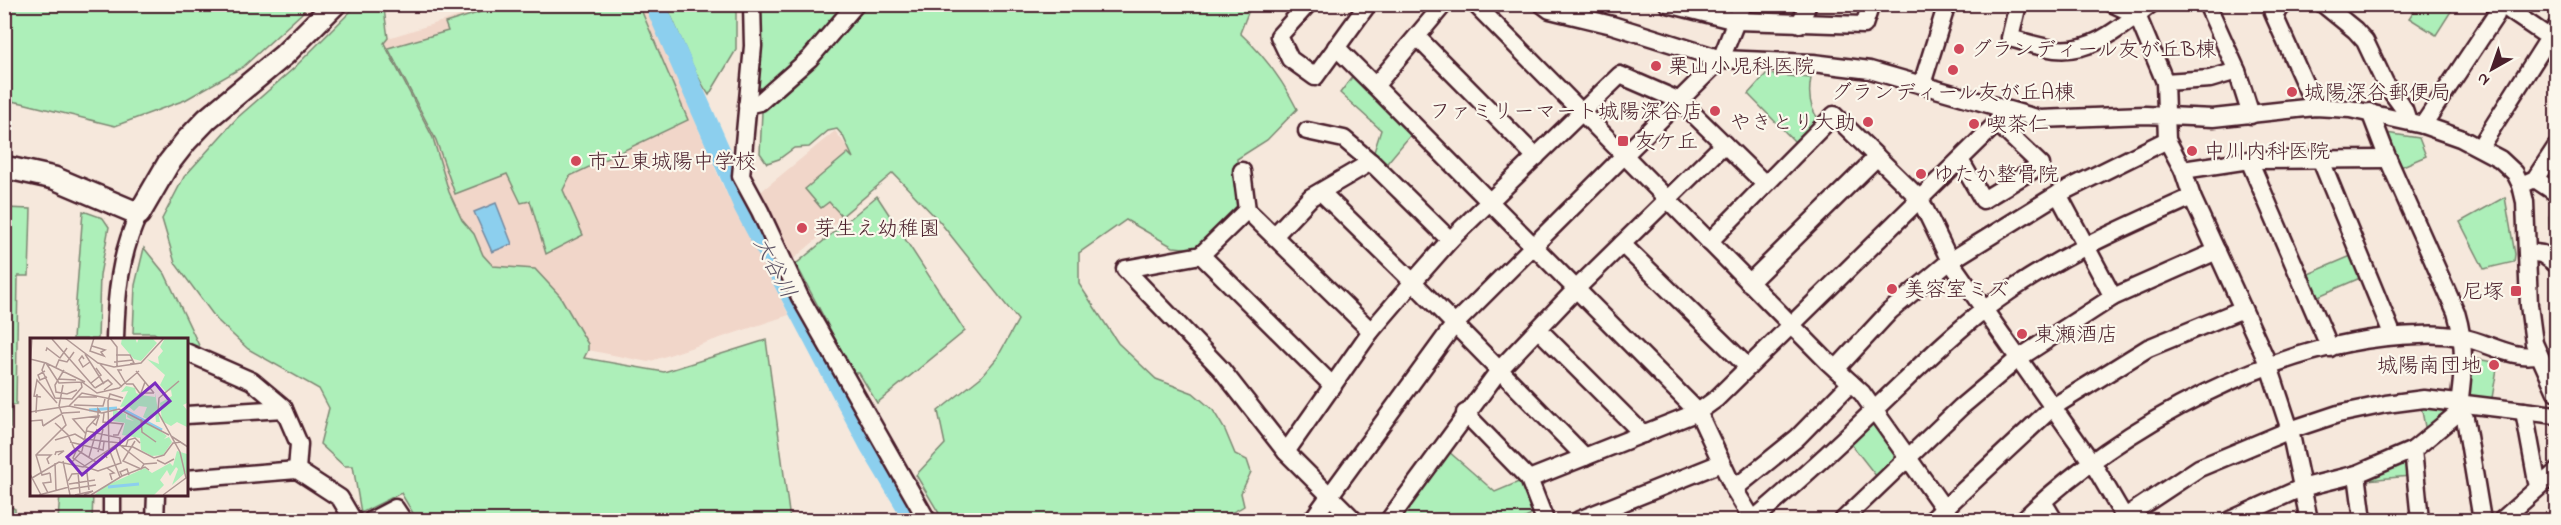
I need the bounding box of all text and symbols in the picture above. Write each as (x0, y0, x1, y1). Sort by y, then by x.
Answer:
place label: グランディール友が丘B棟 (1971, 36, 2216, 66)
north arrow (2462, 39, 2522, 99)
marker: グランディール友が丘B棟 (1952, 42, 1966, 56)
place label: 栗山小児科医院 (1668, 53, 1815, 83)
marker: 栗山小児科医院 (1649, 59, 1663, 73)
marker: グランディール友が丘A棟 (1946, 63, 1960, 77)
text: N (2472, 66, 2495, 92)
place label: グランディール友が丘A棟 (1831, 79, 2075, 109)
place label: 城陽深谷郵便局 (2304, 79, 2451, 109)
marker: 城陽深谷郵便局 (2285, 85, 2299, 99)
place label: ファミリーマート城陽深谷店 (1430, 98, 1703, 128)
marker: ファミリーマート城陽深谷店 (1708, 104, 1722, 118)
place label: やきとり大助 (1730, 109, 1856, 139)
place label: 喫茶仁 (1986, 111, 2049, 141)
marker: やきとり大助 (1861, 115, 1875, 129)
marker: 喫茶仁 (1967, 117, 1981, 131)
place label: 友ケ丘 (1635, 128, 1698, 158)
marker: 友ケ丘 (1616, 134, 1630, 148)
place label: 中川内科医院 (2204, 138, 2330, 168)
marker: 中川内科医院 (2185, 144, 2199, 158)
place label: 市立東城陽中学校 (588, 148, 756, 178)
marker: 市立東城陽中学校 (569, 154, 583, 168)
place label: ゆたか整骨院 (1933, 161, 2059, 191)
marker: ゆたか整骨院 (1914, 167, 1928, 181)
place label: 芽生え幼稚園 (814, 215, 940, 245)
marker: 芽生え幼稚園 (795, 221, 809, 235)
water label: 大谷川 (744, 232, 803, 305)
place label: 美容室ミズ (1904, 276, 2009, 306)
place label: 尼塚 (2462, 278, 2504, 308)
marker: 美容室ミズ (1885, 282, 1899, 296)
marker: 尼塚 (2509, 284, 2523, 298)
place label: 東瀬酒店 (2034, 321, 2118, 351)
marker: 東瀬酒店 (2015, 327, 2029, 341)
inset map (30, 338, 188, 495)
place label: 城陽南団地 (2377, 352, 2482, 382)
marker: 城陽南団地 (2487, 358, 2501, 372)

